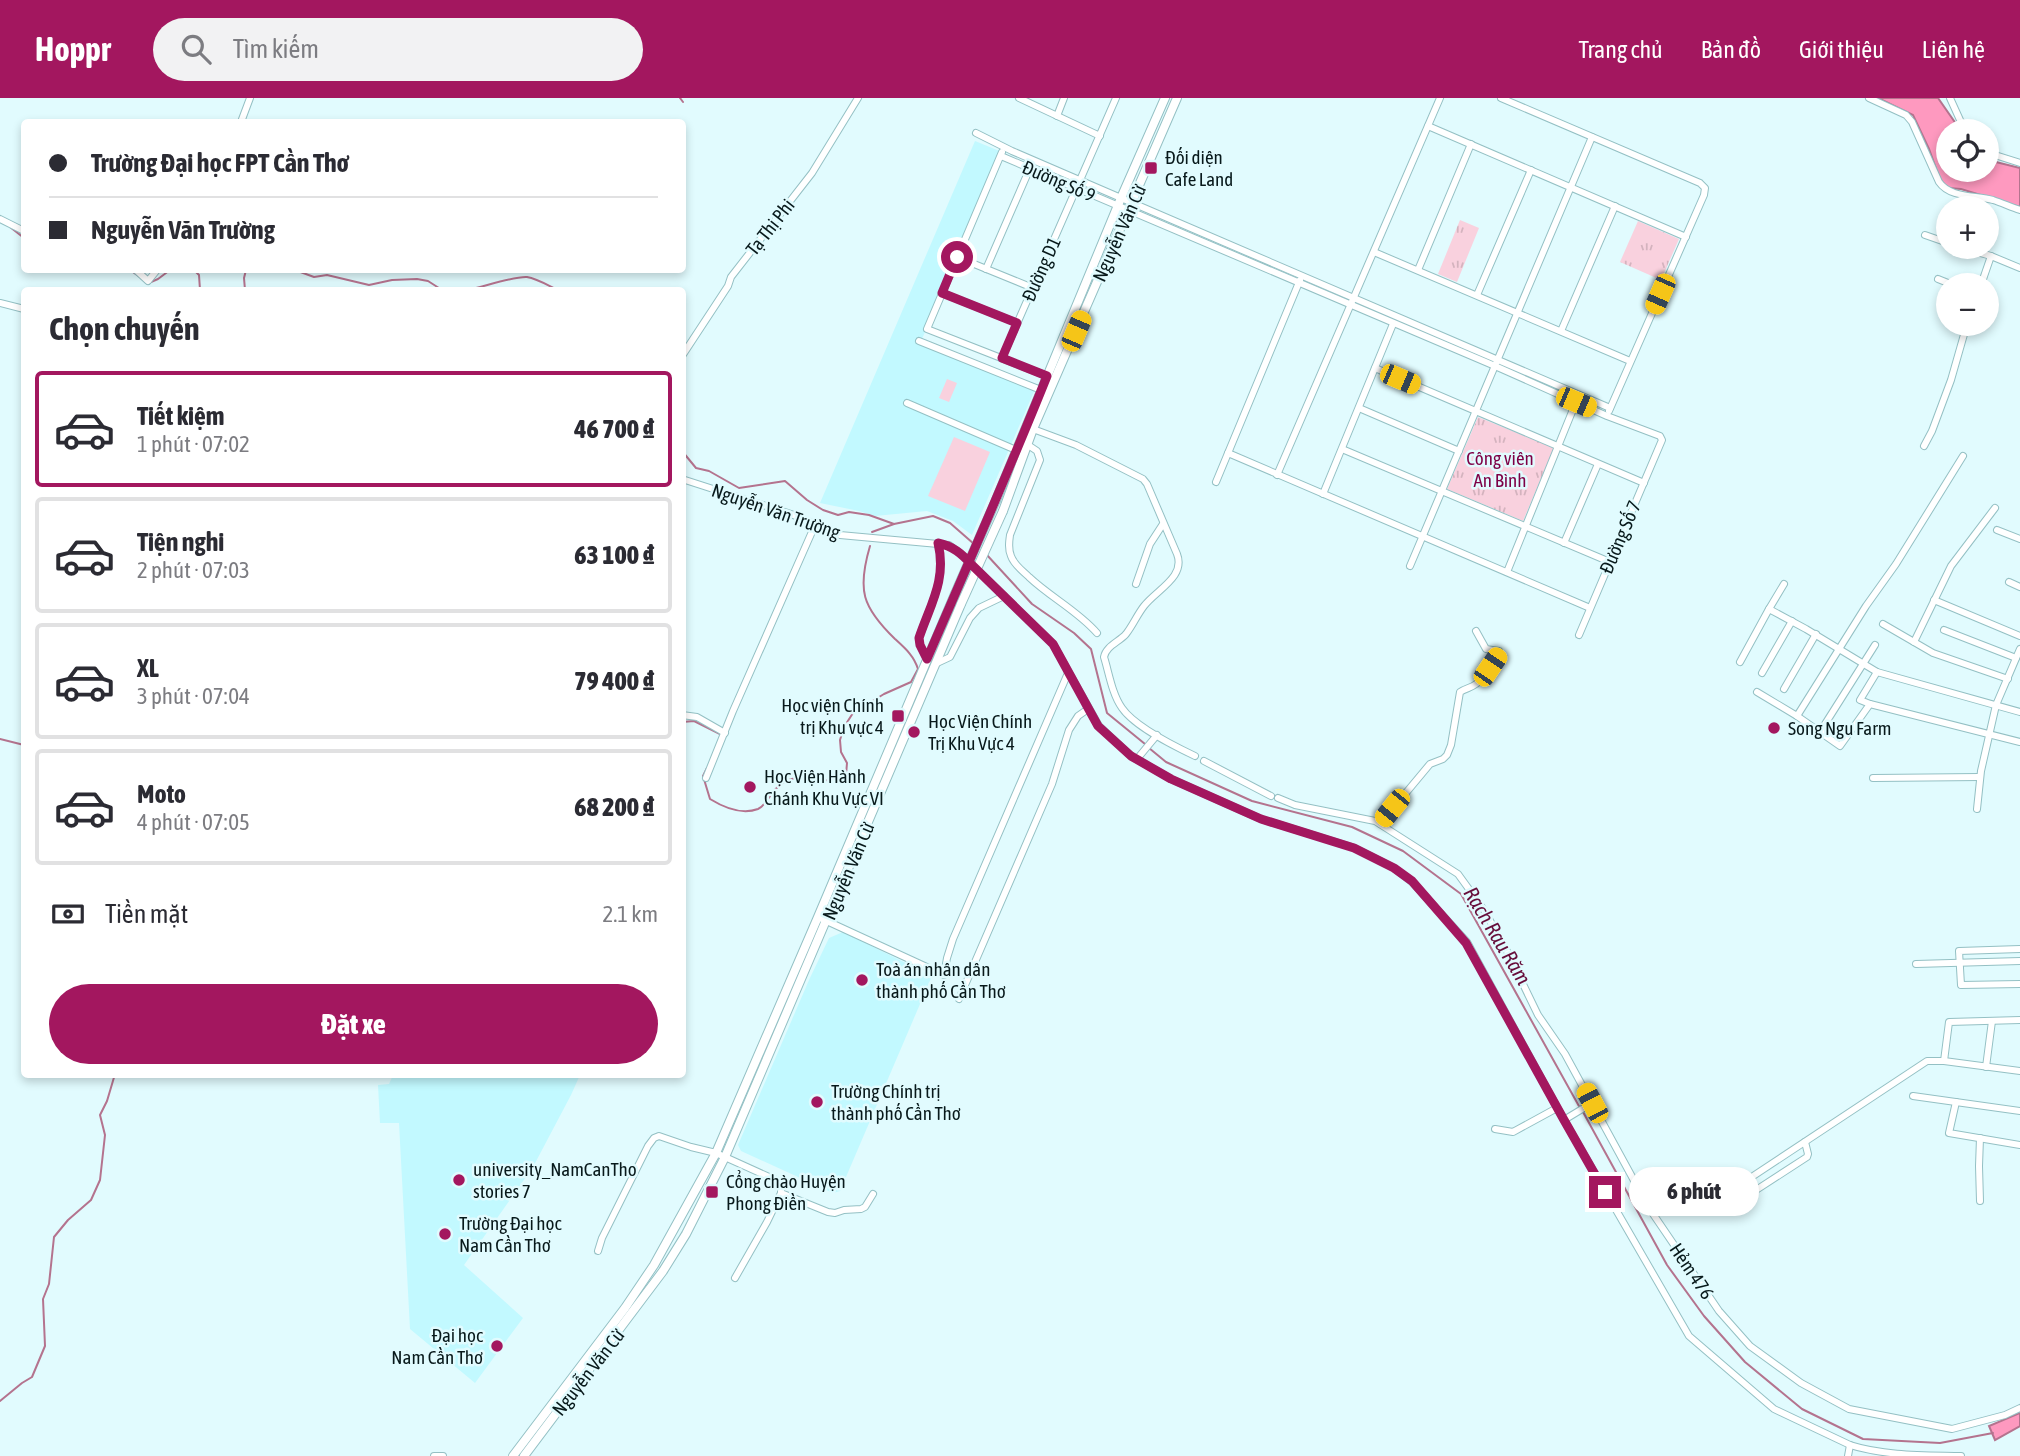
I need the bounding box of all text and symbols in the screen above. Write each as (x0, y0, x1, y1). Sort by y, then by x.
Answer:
search box (153, 18, 643, 81)
text: Hoppr (35, 30, 111, 68)
icon: search (177, 30, 215, 68)
text: Tìm kiếm (233, 34, 319, 64)
text: Trang chủ (1578, 36, 1663, 63)
text: Bản đồ (1701, 36, 1761, 63)
text: Giới thiệu (1799, 36, 1884, 63)
text: Liên hệ (1922, 36, 1985, 63)
map controls (1936, 119, 1999, 336)
button: locate (1936, 119, 1999, 182)
place label: Đối diện Cafe Land (1165, 146, 1233, 190)
text: Trường Đại học FPT Cần Thơ (91, 148, 349, 178)
street label: Đường Số 9 (1019, 156, 1099, 206)
marker: Đối diện Cafe Land (1143, 160, 1159, 176)
street label: Nguyễn Văn Cừ (1088, 180, 1150, 285)
street label: Tạ Thị Phi (741, 194, 799, 260)
button: + (1936, 196, 1999, 259)
text: Nguyễn Văn Trường (91, 215, 275, 245)
street label: Đường D1 (1017, 233, 1065, 305)
route start (941, 241, 973, 273)
car (1642, 271, 1679, 317)
button: − (1936, 273, 1999, 336)
car (1059, 308, 1094, 354)
text: Chọn chuyến (49, 310, 200, 347)
car (1377, 361, 1424, 397)
car (1553, 384, 1600, 420)
icon: car (53, 398, 116, 461)
text: Tiết kiệm (137, 401, 225, 431)
text: 46 700 ₫ (574, 414, 654, 444)
text: 1 phút · 07:02 (137, 431, 250, 457)
park label: Công viên An Bình (1466, 447, 1534, 491)
street label: Nguyễn Văn Trường (709, 479, 844, 544)
street label: Đường Số 7 (1595, 497, 1645, 577)
icon: car (53, 524, 116, 587)
text: Tiện nghi (137, 527, 224, 557)
text: 63 100 ₫ (574, 540, 654, 570)
text: 2 phút · 07:03 (137, 557, 250, 583)
car (1470, 644, 1511, 690)
icon: car (53, 650, 116, 713)
text: XL (137, 653, 159, 683)
text: 79 400 ₫ (574, 666, 654, 696)
text: 3 phút · 07:04 (137, 683, 250, 709)
place label: Học viện Chính trị Khu vực 4 (781, 694, 884, 738)
marker: Học viện Chính trị Khu vực 4 (890, 708, 906, 724)
place label: Học Viện Chính Trị Khu Vực 4 (928, 710, 1032, 754)
place label: Song Ngu Farm (1788, 717, 1891, 739)
marker: Song Ngu Farm (1766, 720, 1782, 736)
marker: Học Viện Chính Trị Khu Vực 4 (906, 724, 922, 740)
place label: Học Viện Hành Chánh Khu Vực VI (764, 765, 884, 809)
icon: car (53, 776, 116, 839)
text: Moto (137, 779, 186, 809)
marker: Học Viện Hành Chánh Khu Vực VI (742, 779, 758, 795)
car (1371, 785, 1414, 831)
text: 68 200 ₫ (574, 792, 654, 822)
text: 4 phút · 07:05 (137, 809, 250, 835)
street label: Nguyễn Văn Cừ (818, 818, 879, 923)
water label: Rạch Rau Răm (1459, 882, 1536, 989)
icon: cash (49, 895, 87, 933)
text: Tiền mặt (105, 899, 188, 929)
text: 2.1 km (602, 901, 658, 927)
place label: Toà án nhân dân thành phố Cần Thơ (876, 958, 1006, 1002)
marker: Toà án nhân dân thành phố Cần Thơ (854, 972, 870, 988)
button: Đặt xe (49, 984, 658, 1064)
place label: Trường Chính trị thành phố Cần Thơ (831, 1080, 961, 1124)
car (1573, 1080, 1612, 1126)
marker: Trường Chính trị thành phố Cần Thơ (809, 1094, 825, 1110)
place label: university_NamCanTho stories 7 (473, 1158, 637, 1202)
callout: 6 phút (1630, 1168, 1759, 1216)
place label: Cổng chào Huyện Phong Điền (726, 1170, 846, 1214)
marker: university_NamCanTho stories 7 (451, 1172, 467, 1188)
route end (1589, 1176, 1621, 1208)
text: 6 phút (1667, 1178, 1721, 1204)
marker: Cổng chào Huyện Phong Điền (704, 1184, 720, 1200)
place label: Trường Đại học Nam Cần Thơ (459, 1212, 562, 1256)
marker: Trường Đại học Nam Cần Thơ (437, 1226, 453, 1242)
street label: Hẻm 476 (1665, 1239, 1719, 1303)
place label: Đại học Nam Cần Thơ (391, 1324, 484, 1368)
street label: Nguyễn Văn Cừ (547, 1324, 629, 1420)
marker: Đại học Nam Cần Thơ (489, 1338, 505, 1354)

